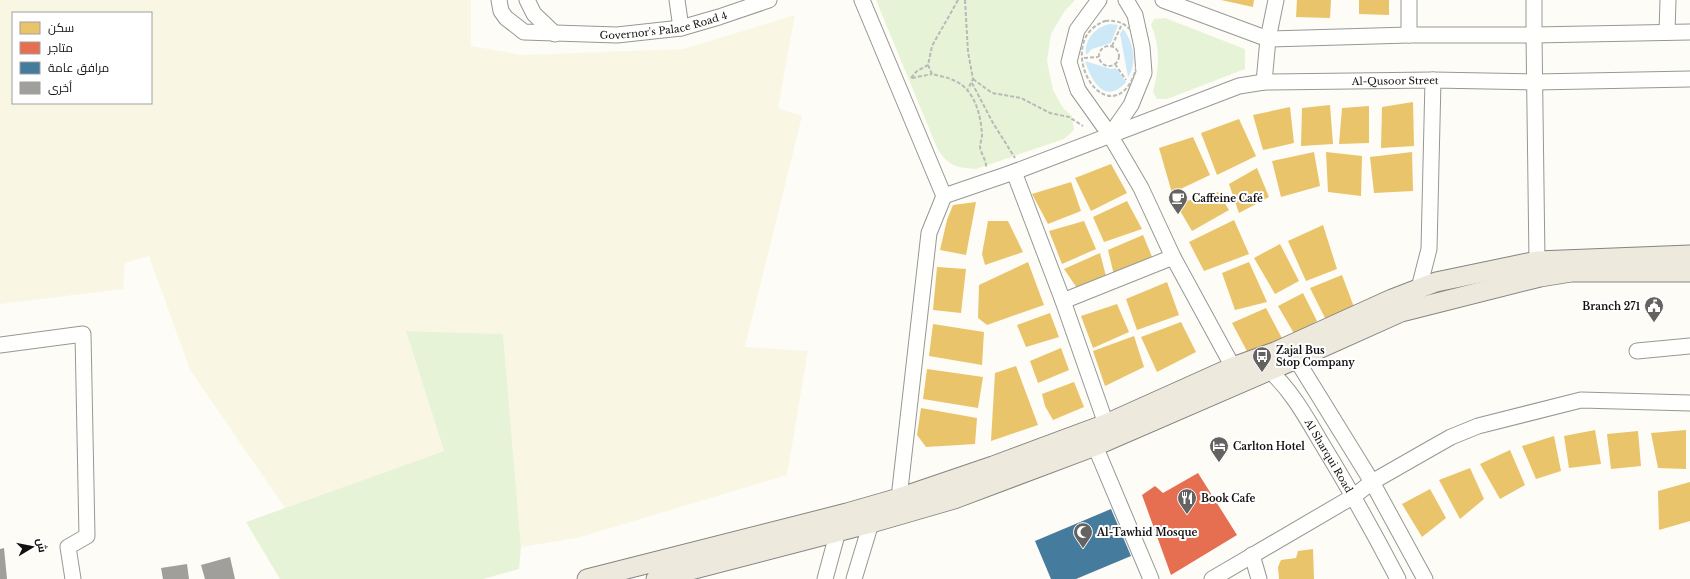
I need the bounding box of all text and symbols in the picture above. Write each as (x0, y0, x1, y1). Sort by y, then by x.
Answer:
street label: Governor's Palace Road 4 (599, 8, 729, 42)
legend (12, 12, 152, 104)
text: سكن (48, 20, 74, 35)
text: متاجر (47, 40, 73, 55)
text: مرافق عامة (48, 60, 109, 75)
street label: Al-Qusoor Street (1351, 73, 1439, 87)
text: أخرى (48, 80, 72, 95)
cafe icon: Caffeine Café (1167, 187, 1189, 215)
place label: Caffeine Café (1192, 192, 1263, 205)
public building icon: Branch 271 (1643, 295, 1665, 323)
place label: Branch 271 (1582, 300, 1641, 313)
place label: Zajal Bus Stop Company (1276, 344, 1355, 369)
bus stop icon: Zajal Bus Stop Company (1251, 345, 1273, 373)
street label: Al Sharqui Road (1302, 415, 1356, 495)
hotel icon: Carlton Hotel (1208, 435, 1230, 463)
place label: Carlton Hotel (1233, 440, 1305, 453)
restaurant icon: Book Cafe (1176, 487, 1198, 515)
place label: Book Cafe (1201, 492, 1256, 505)
mosque icon: Al-Tawhid Mosque (1072, 521, 1094, 549)
place label: Al-Tawhid Mosque (1096, 526, 1198, 539)
north arrow (12, 527, 52, 567)
text: ش (34, 537, 50, 553)

